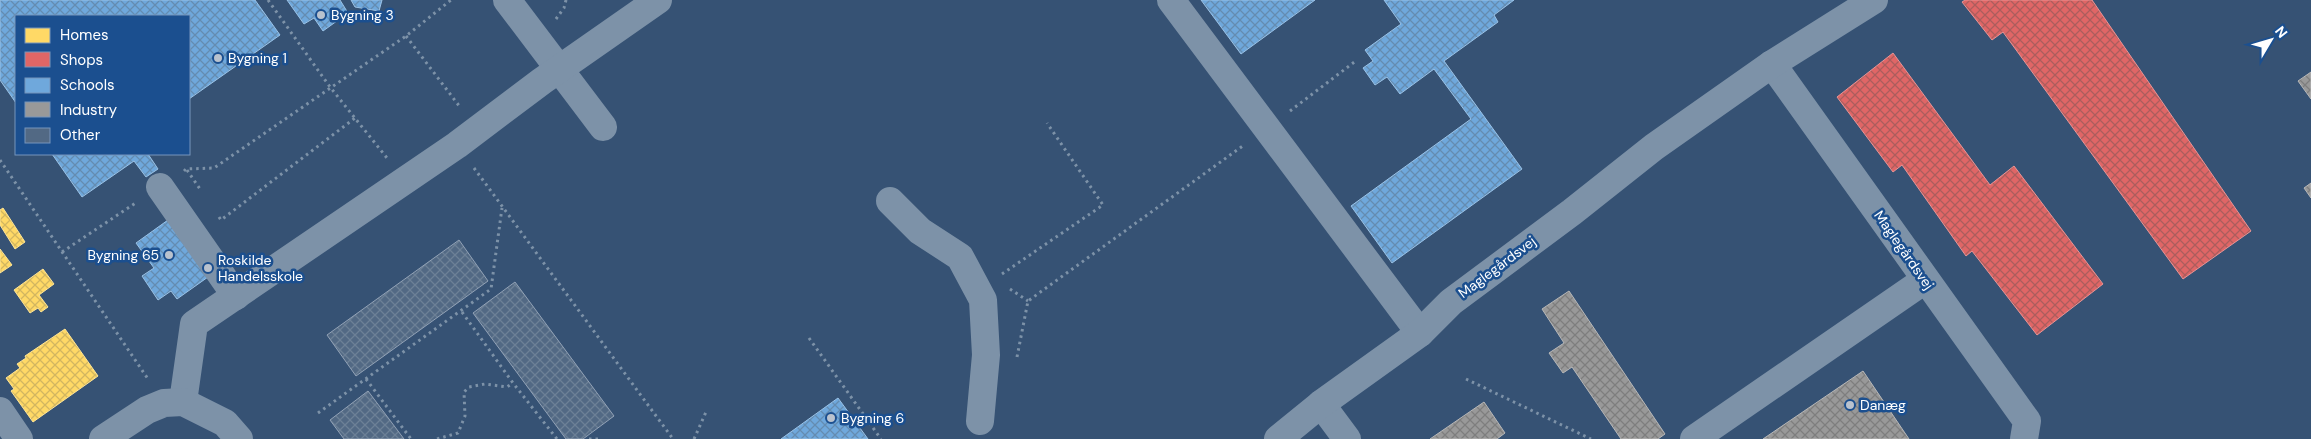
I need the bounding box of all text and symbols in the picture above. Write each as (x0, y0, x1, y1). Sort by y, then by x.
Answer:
place label: Bygning 3 (331, 6, 394, 24)
marker: Bygning 3 (315, 9, 327, 21)
legend (15, 15, 190, 155)
north arrow (2246, 15, 2296, 65)
text: N (2271, 22, 2291, 42)
text: Homes (60, 25, 109, 45)
place label: Bygning 1 (228, 49, 287, 67)
text: Shops (60, 50, 103, 70)
marker: Bygning 1 (212, 52, 224, 64)
text: Schools (60, 75, 115, 95)
text: Industry (60, 100, 118, 120)
text: Other (60, 125, 101, 145)
street label: Maglegårdsvej (1870, 207, 1938, 293)
street label: Maglegårdsvej (1455, 232, 1539, 302)
place label: Bygning 65 (87, 246, 159, 264)
marker: Bygning 65 (163, 249, 175, 261)
place label: Roskilde Handelsskole (218, 251, 303, 285)
marker: Roskilde Handelsskole (202, 262, 214, 274)
place label: Danæg (1860, 396, 1906, 414)
marker: Danæg (1844, 399, 1856, 411)
place label: Bygning 6 (841, 409, 904, 427)
marker: Bygning 6 (825, 412, 837, 424)

